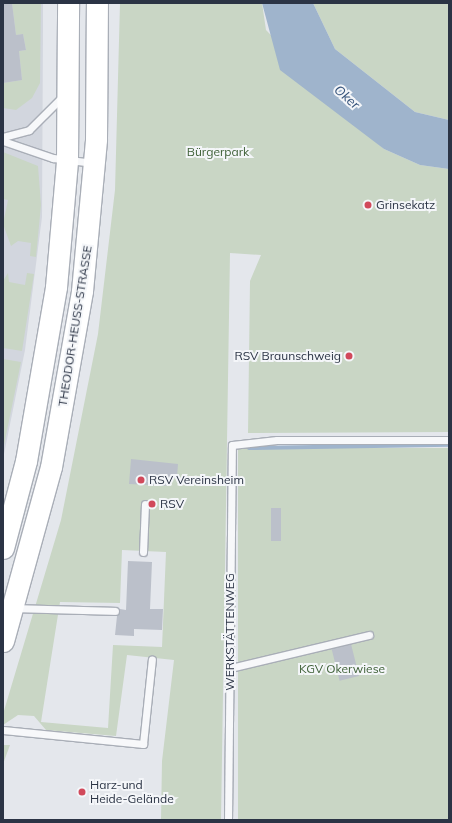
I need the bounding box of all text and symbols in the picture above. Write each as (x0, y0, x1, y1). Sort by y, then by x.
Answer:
water label: Oker (331, 82, 363, 112)
park label: Bürgerpark (187, 145, 249, 159)
place label: Grinsekatz (376, 198, 435, 212)
marker: Grinsekatz (363, 200, 373, 210)
street label: THEODOR-HEUSS-STRASSE (55, 245, 95, 407)
place label: RSV Braunschweig (234, 349, 341, 363)
marker: RSV Braunschweig (344, 351, 354, 361)
place label: RSV Vereinsheim (149, 473, 244, 487)
marker: RSV Vereinsheim (136, 475, 146, 485)
place label: RSV (160, 497, 184, 511)
marker: RSV (147, 499, 157, 509)
street label: WERKSTÄTTENWEG (223, 573, 237, 691)
park label: KGV Okerwiese (299, 662, 385, 676)
place label: Harz-und Heide-Gelände (90, 778, 174, 806)
marker: Harz-und Heide-Gelände (77, 787, 87, 797)

